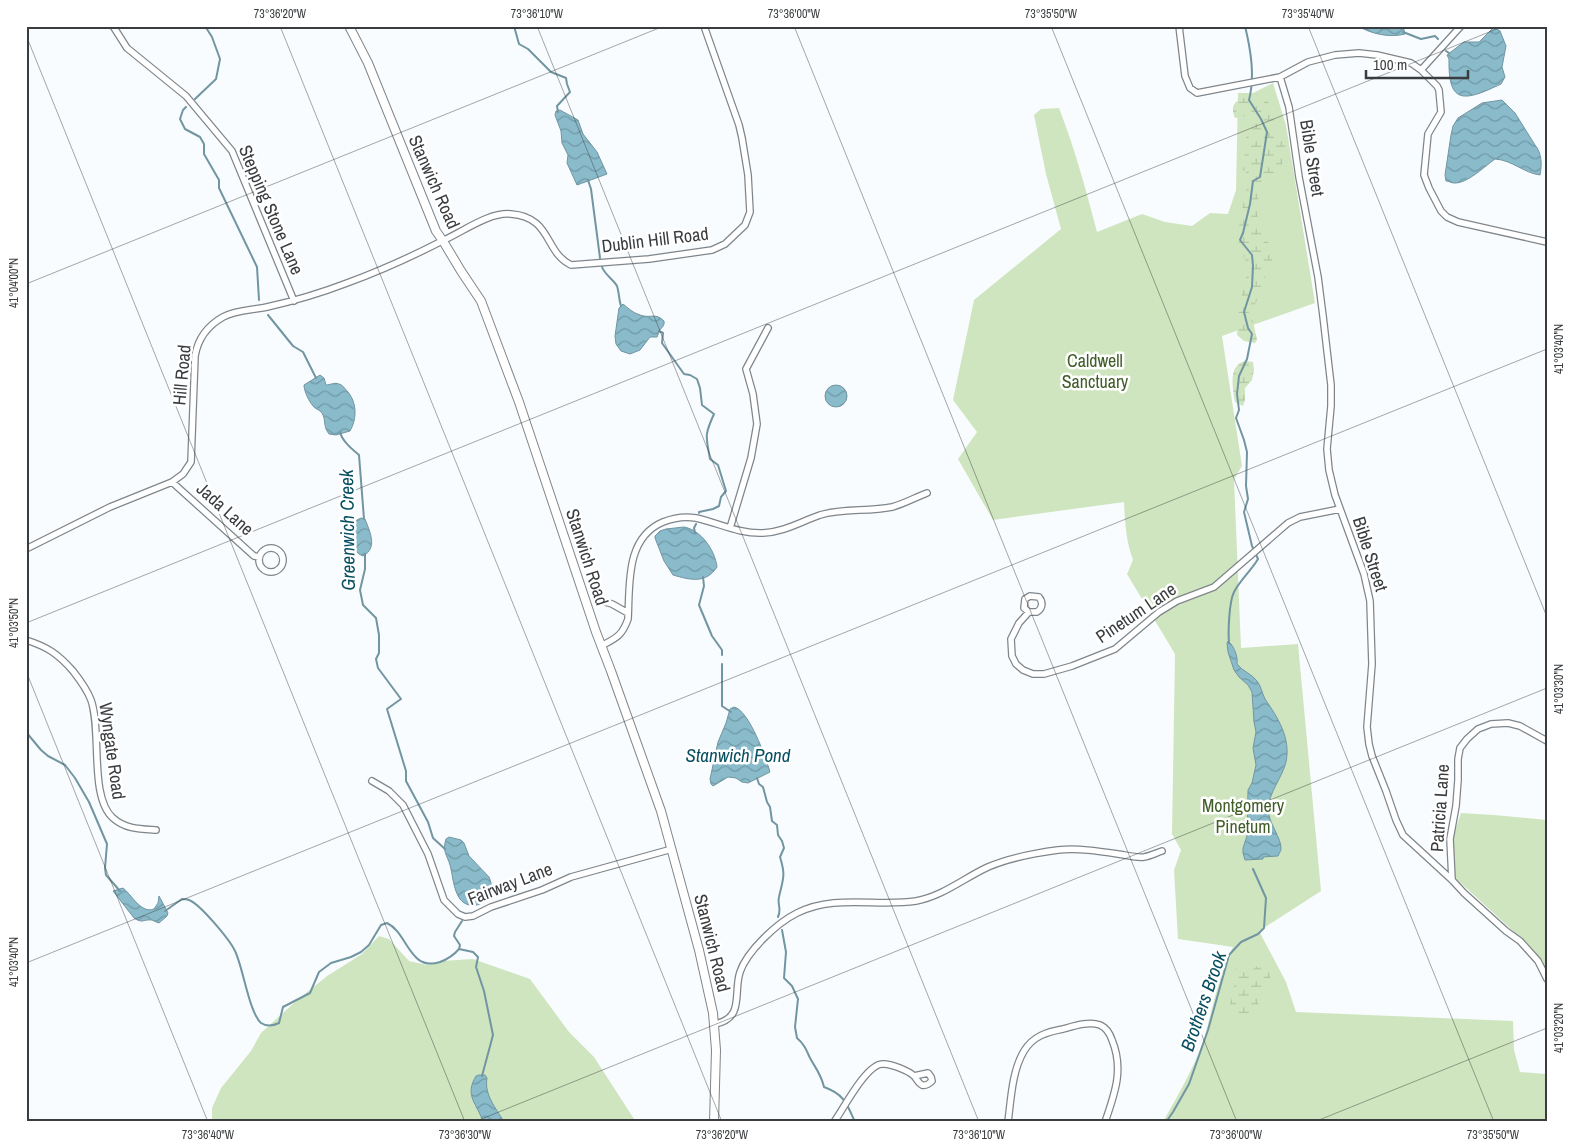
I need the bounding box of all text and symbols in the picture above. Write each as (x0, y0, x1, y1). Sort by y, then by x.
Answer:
text: 73°36'20"W (254, 6, 307, 22)
text: 73°36'10"W (511, 6, 564, 22)
text: 73°36'00"W (768, 6, 821, 22)
text: 73°35'50"W (1025, 6, 1078, 22)
text: 73°35'40"W (1282, 6, 1335, 22)
scale bar (1366, 48, 1468, 80)
text: 100 m (1373, 54, 1407, 75)
street label: Bible Street (1294, 118, 1331, 198)
street label: Stanwich Road (403, 131, 466, 233)
street label: Stepping Stone Lane (233, 141, 310, 279)
street label: Dublin Hill Road (600, 221, 710, 258)
text: 41°04'00"N (6, 258, 22, 308)
text: 41°03'40"N (1551, 324, 1567, 374)
street label: Hill Road (166, 344, 197, 406)
park label: Caldwell Sanctuary (1062, 348, 1129, 394)
water label: Greenwich Creek (333, 468, 361, 591)
street label: Jada Lane (191, 476, 259, 541)
street label: Stanwich Road (560, 505, 615, 608)
street label: Bible Street (1347, 513, 1394, 594)
street label: Pinetum Lane (1091, 577, 1181, 649)
text: 41°03'50"N (6, 598, 22, 648)
text: 41°03'30"N (1551, 664, 1567, 714)
street label: Wyngate Road (93, 701, 132, 801)
water label: Stanwich Pond (686, 742, 791, 768)
street label: Patricia Lane (1424, 763, 1455, 853)
park label: Montgomery Pinetum (1202, 793, 1285, 839)
street label: Fairway Lane (464, 856, 556, 911)
street label: Stanwich Road (688, 891, 737, 994)
text: 41°03'40"N (6, 937, 22, 987)
water label: Brothers Brook (1174, 947, 1233, 1054)
text: 41°03'20"N (1551, 1003, 1567, 1053)
text: 73°36'40"W (182, 1127, 235, 1143)
text: 73°36'30"W (439, 1127, 492, 1143)
text: 73°36'20"W (696, 1127, 749, 1143)
text: 73°36'10"W (953, 1127, 1006, 1143)
text: 73°36'00"W (1210, 1127, 1263, 1143)
text: 73°35'50"W (1467, 1127, 1520, 1143)

